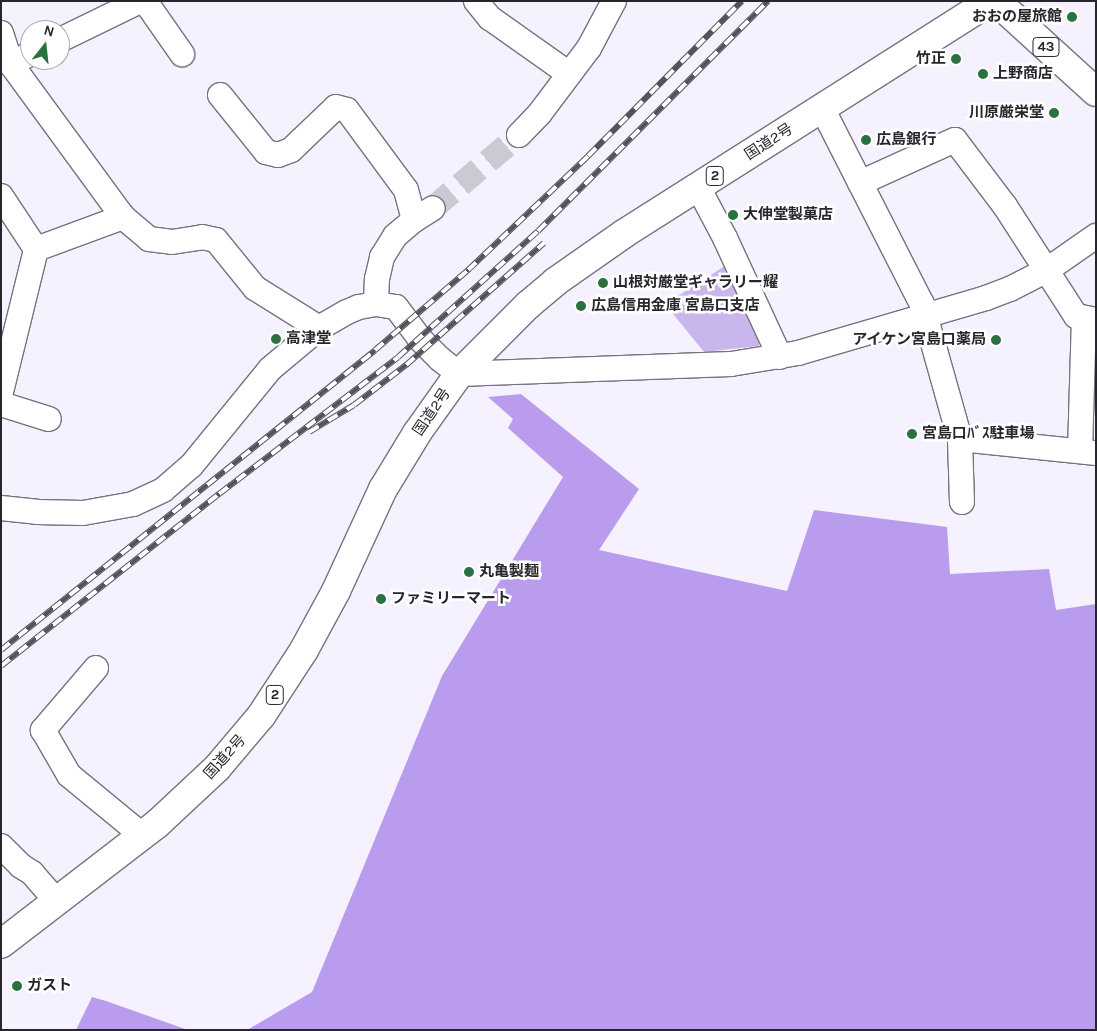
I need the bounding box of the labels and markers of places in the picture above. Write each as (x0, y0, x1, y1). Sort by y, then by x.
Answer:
place label: おおの屋旅館 (972, 8, 1062, 26)
marker: おおの屋旅館 (1066, 11, 1078, 23)
place label: 竹正 (916, 50, 946, 68)
marker: 竹正 (950, 53, 962, 65)
place label: 上野商店 (993, 65, 1053, 83)
marker: 上野商店 (977, 68, 989, 80)
place label: 川原厳栄堂 (969, 104, 1044, 122)
marker: 川原厳栄堂 (1048, 107, 1060, 119)
place label: 広島銀行 (876, 131, 936, 149)
marker: 広島銀行 (860, 134, 872, 146)
place label: 大伸堂製菓店 (743, 206, 833, 224)
marker: 大伸堂製菓店 (727, 209, 739, 221)
place label: 山根対厳堂ギャラリー耀 (613, 274, 778, 292)
marker: 山根対厳堂ギャラリー耀 (597, 277, 609, 289)
place label: 広島信用金庫 宮島口支店 (591, 297, 760, 315)
marker: 広島信用金庫 宮島口支店 (575, 300, 587, 312)
place label: 高津堂 (286, 330, 331, 348)
place label: アイケン宮島口薬局 (851, 331, 986, 349)
marker: 高津堂 (270, 333, 282, 345)
marker: アイケン宮島口薬局 (990, 334, 1002, 346)
place label: 宮島口ﾊﾞｽ駐車場 (922, 425, 1034, 443)
marker: 宮島口ﾊﾞｽ駐車場 (906, 428, 918, 440)
place label: 丸亀製麺 (479, 563, 539, 581)
marker: 丸亀製麺 (463, 566, 475, 578)
place label: ファミリーマート (391, 590, 511, 608)
marker: ファミリーマート (375, 593, 387, 605)
place label: ガスト (27, 977, 72, 995)
marker: ガスト (11, 980, 23, 992)

